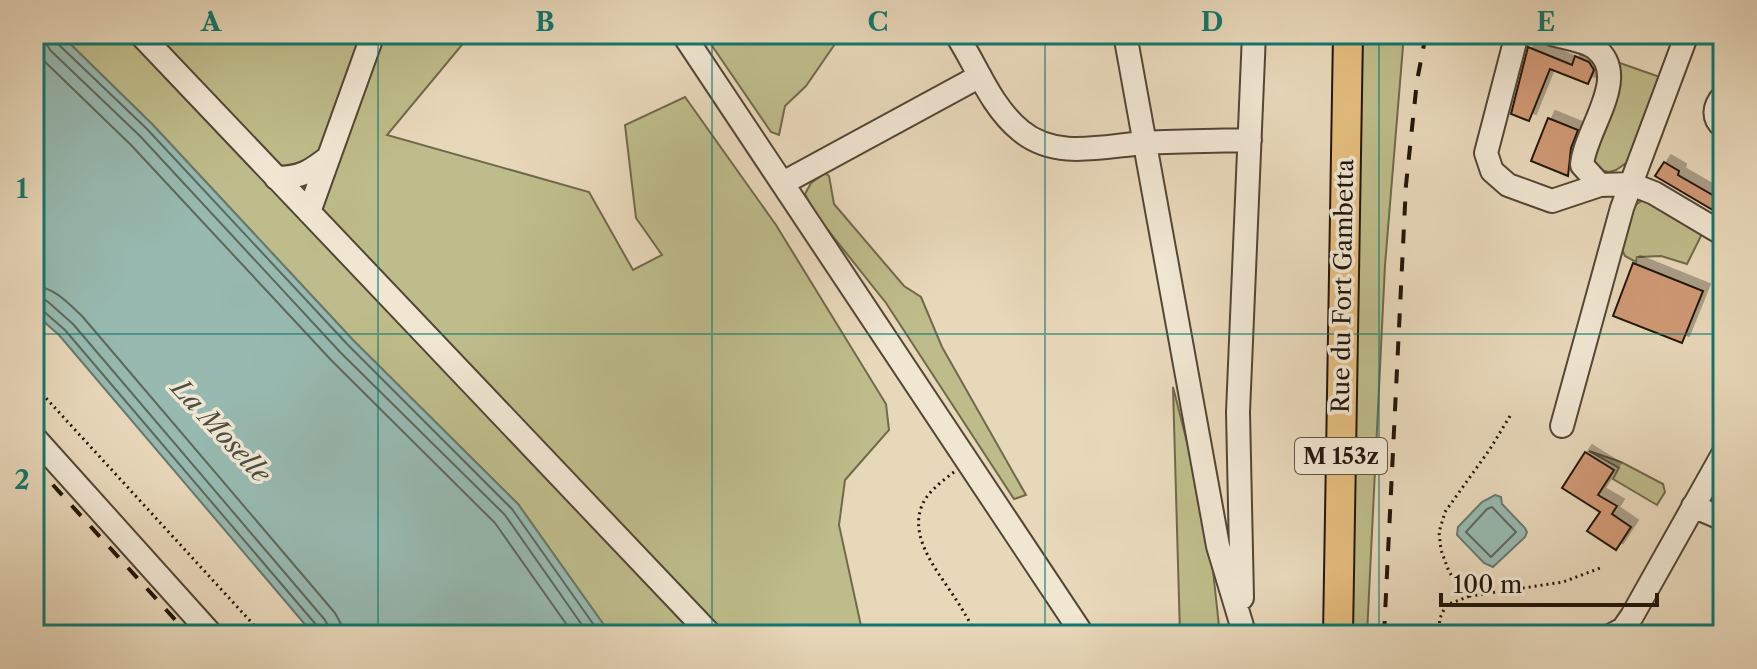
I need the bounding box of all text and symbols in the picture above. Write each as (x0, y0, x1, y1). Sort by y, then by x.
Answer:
text: A (200, 6, 222, 38)
text: B (535, 6, 555, 38)
text: C (868, 6, 888, 38)
text: D (1201, 6, 1223, 38)
text: E (1537, 6, 1555, 38)
street label: Rue du Fort Gambetta (1326, 158, 1359, 413)
text: 1 (16, 173, 28, 205)
water label: La Moselle (164, 371, 278, 491)
road number: M 153z (1295, 438, 1387, 474)
text: 2 (14, 464, 30, 496)
scale bar (1441, 557, 1657, 607)
text: 100 m (1453, 570, 1522, 599)

